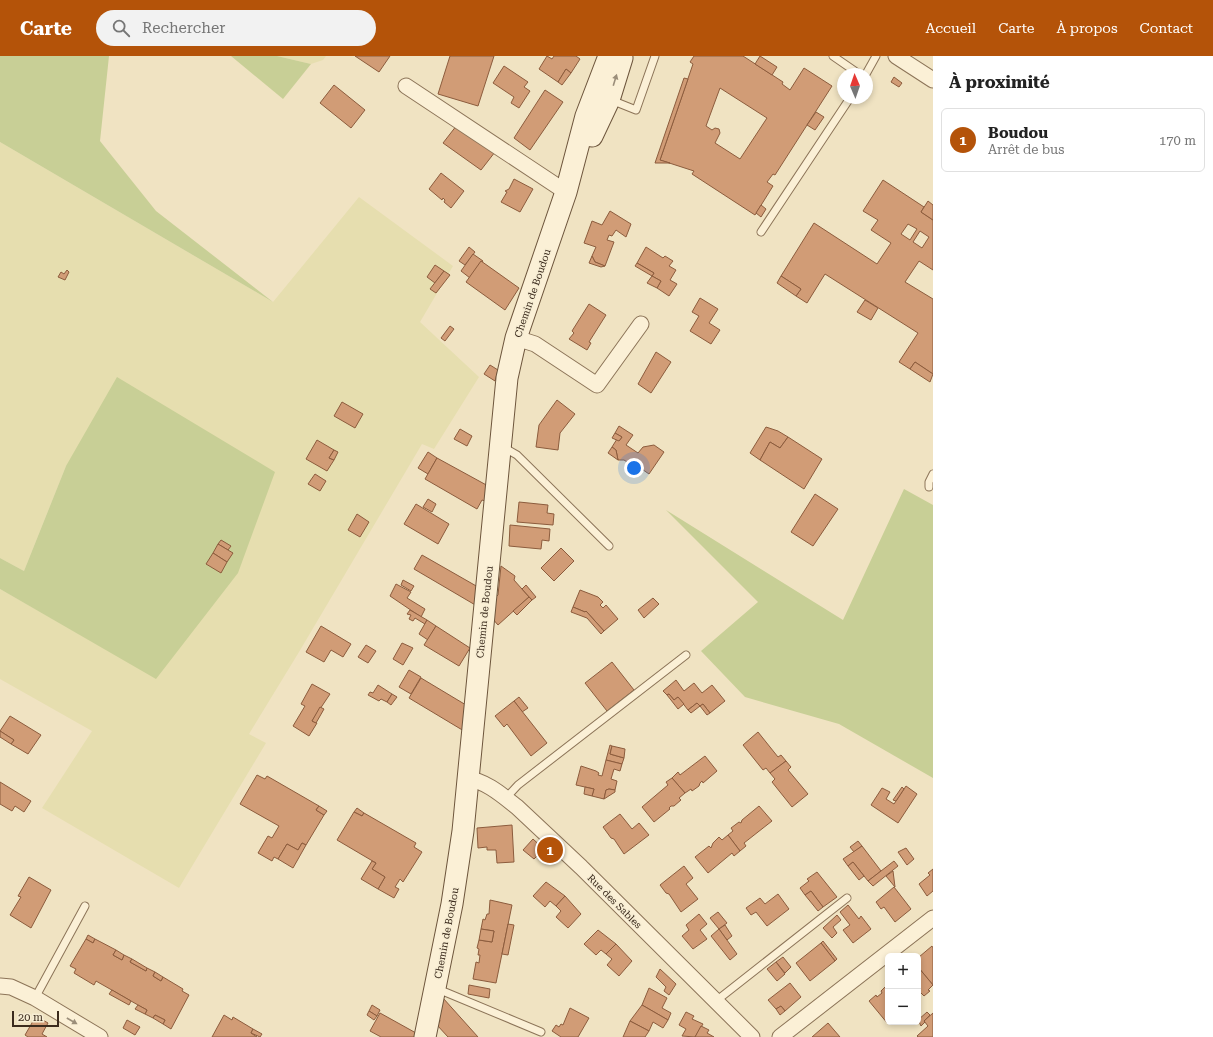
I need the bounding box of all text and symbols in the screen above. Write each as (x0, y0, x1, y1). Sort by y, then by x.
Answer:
search box (96, 10, 376, 46)
text: Carte (20, 17, 72, 40)
icon: search (110, 17, 132, 39)
text: Rechercher (142, 19, 225, 37)
text: Accueil (925, 20, 976, 36)
text: Carte (998, 20, 1035, 36)
text: À propos (1057, 20, 1118, 36)
text: Contact (1140, 20, 1193, 36)
north arrow (837, 68, 873, 104)
text: À proximité (949, 72, 1050, 92)
one-way arrow (612, 73, 618, 85)
text: Boudou (988, 124, 1048, 142)
text: 1 (959, 133, 967, 148)
text: 170 m (1159, 133, 1196, 148)
text: Arrêt de bus (988, 142, 1064, 157)
street label: Chemin de Boudou (512, 247, 553, 339)
your location (624, 458, 644, 478)
street label: Chemin de Boudou (474, 565, 495, 659)
pin: 1 (537, 835, 563, 865)
street label: Rue des Sables (585, 872, 644, 931)
street label: Chemin de Boudou (432, 886, 461, 980)
map controls (885, 953, 921, 1025)
button: + (885, 953, 921, 989)
button: − (885, 989, 921, 1025)
scale bar (12, 1009, 59, 1028)
text: 20 m (18, 1011, 43, 1024)
one-way arrow (66, 1018, 78, 1025)

